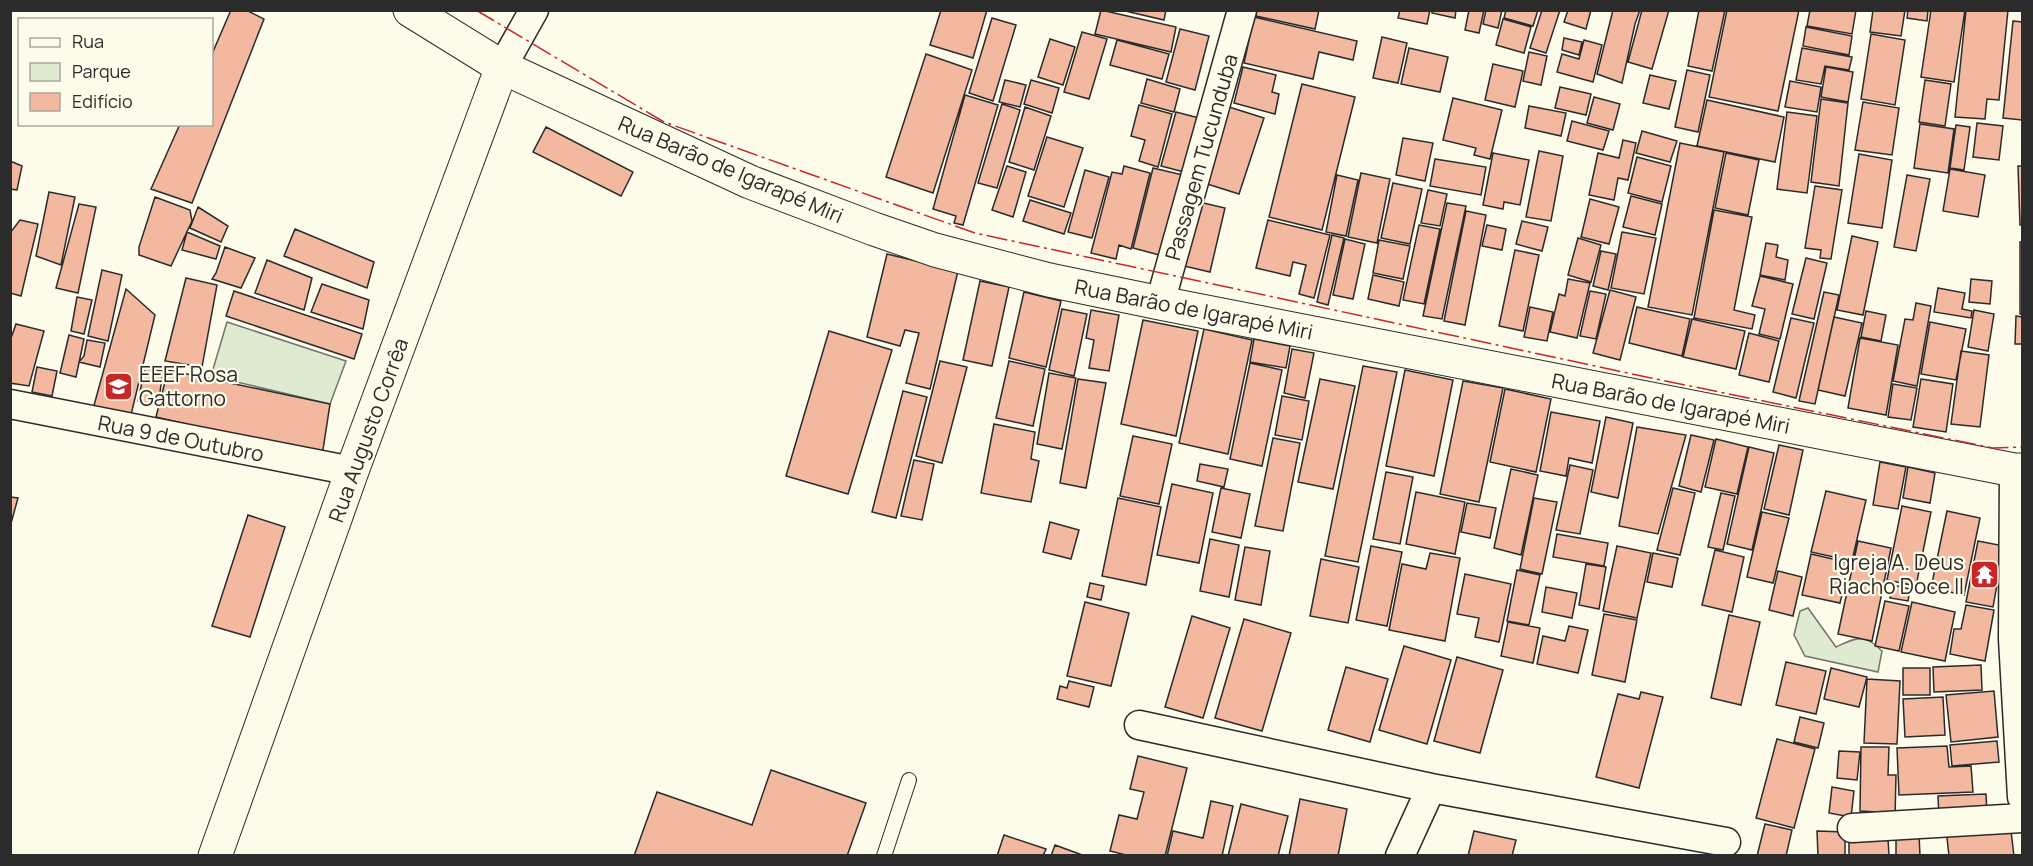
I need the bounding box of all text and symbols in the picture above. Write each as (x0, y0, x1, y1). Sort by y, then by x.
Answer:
legend (18, 18, 213, 126)
text: Rua (72, 29, 104, 53)
street label: Passagem Tucunduba (1158, 51, 1244, 263)
text: Parque (72, 59, 131, 83)
text: Edifício (72, 89, 133, 113)
street label: Rua Barão de Igarapé Miri (614, 109, 848, 229)
street label: Rua Barão de Igarapé Miri (1072, 272, 1316, 346)
street label: Rua Augusto Corrêa (322, 334, 414, 526)
place label: EEEF Rosa Gattorno (139, 360, 238, 412)
street label: Rua Barão de Igarapé Miri (1549, 366, 1793, 440)
school or university icon: EEEF Rosa Gattorno (102, 370, 134, 402)
street label: Rua 9 de Outubro (96, 408, 266, 468)
place label: Igreja A. Deus Riacho Doce II (1829, 548, 1964, 600)
temple icon: Igreja A. Deus Riacho Doce II (1969, 558, 2001, 590)

